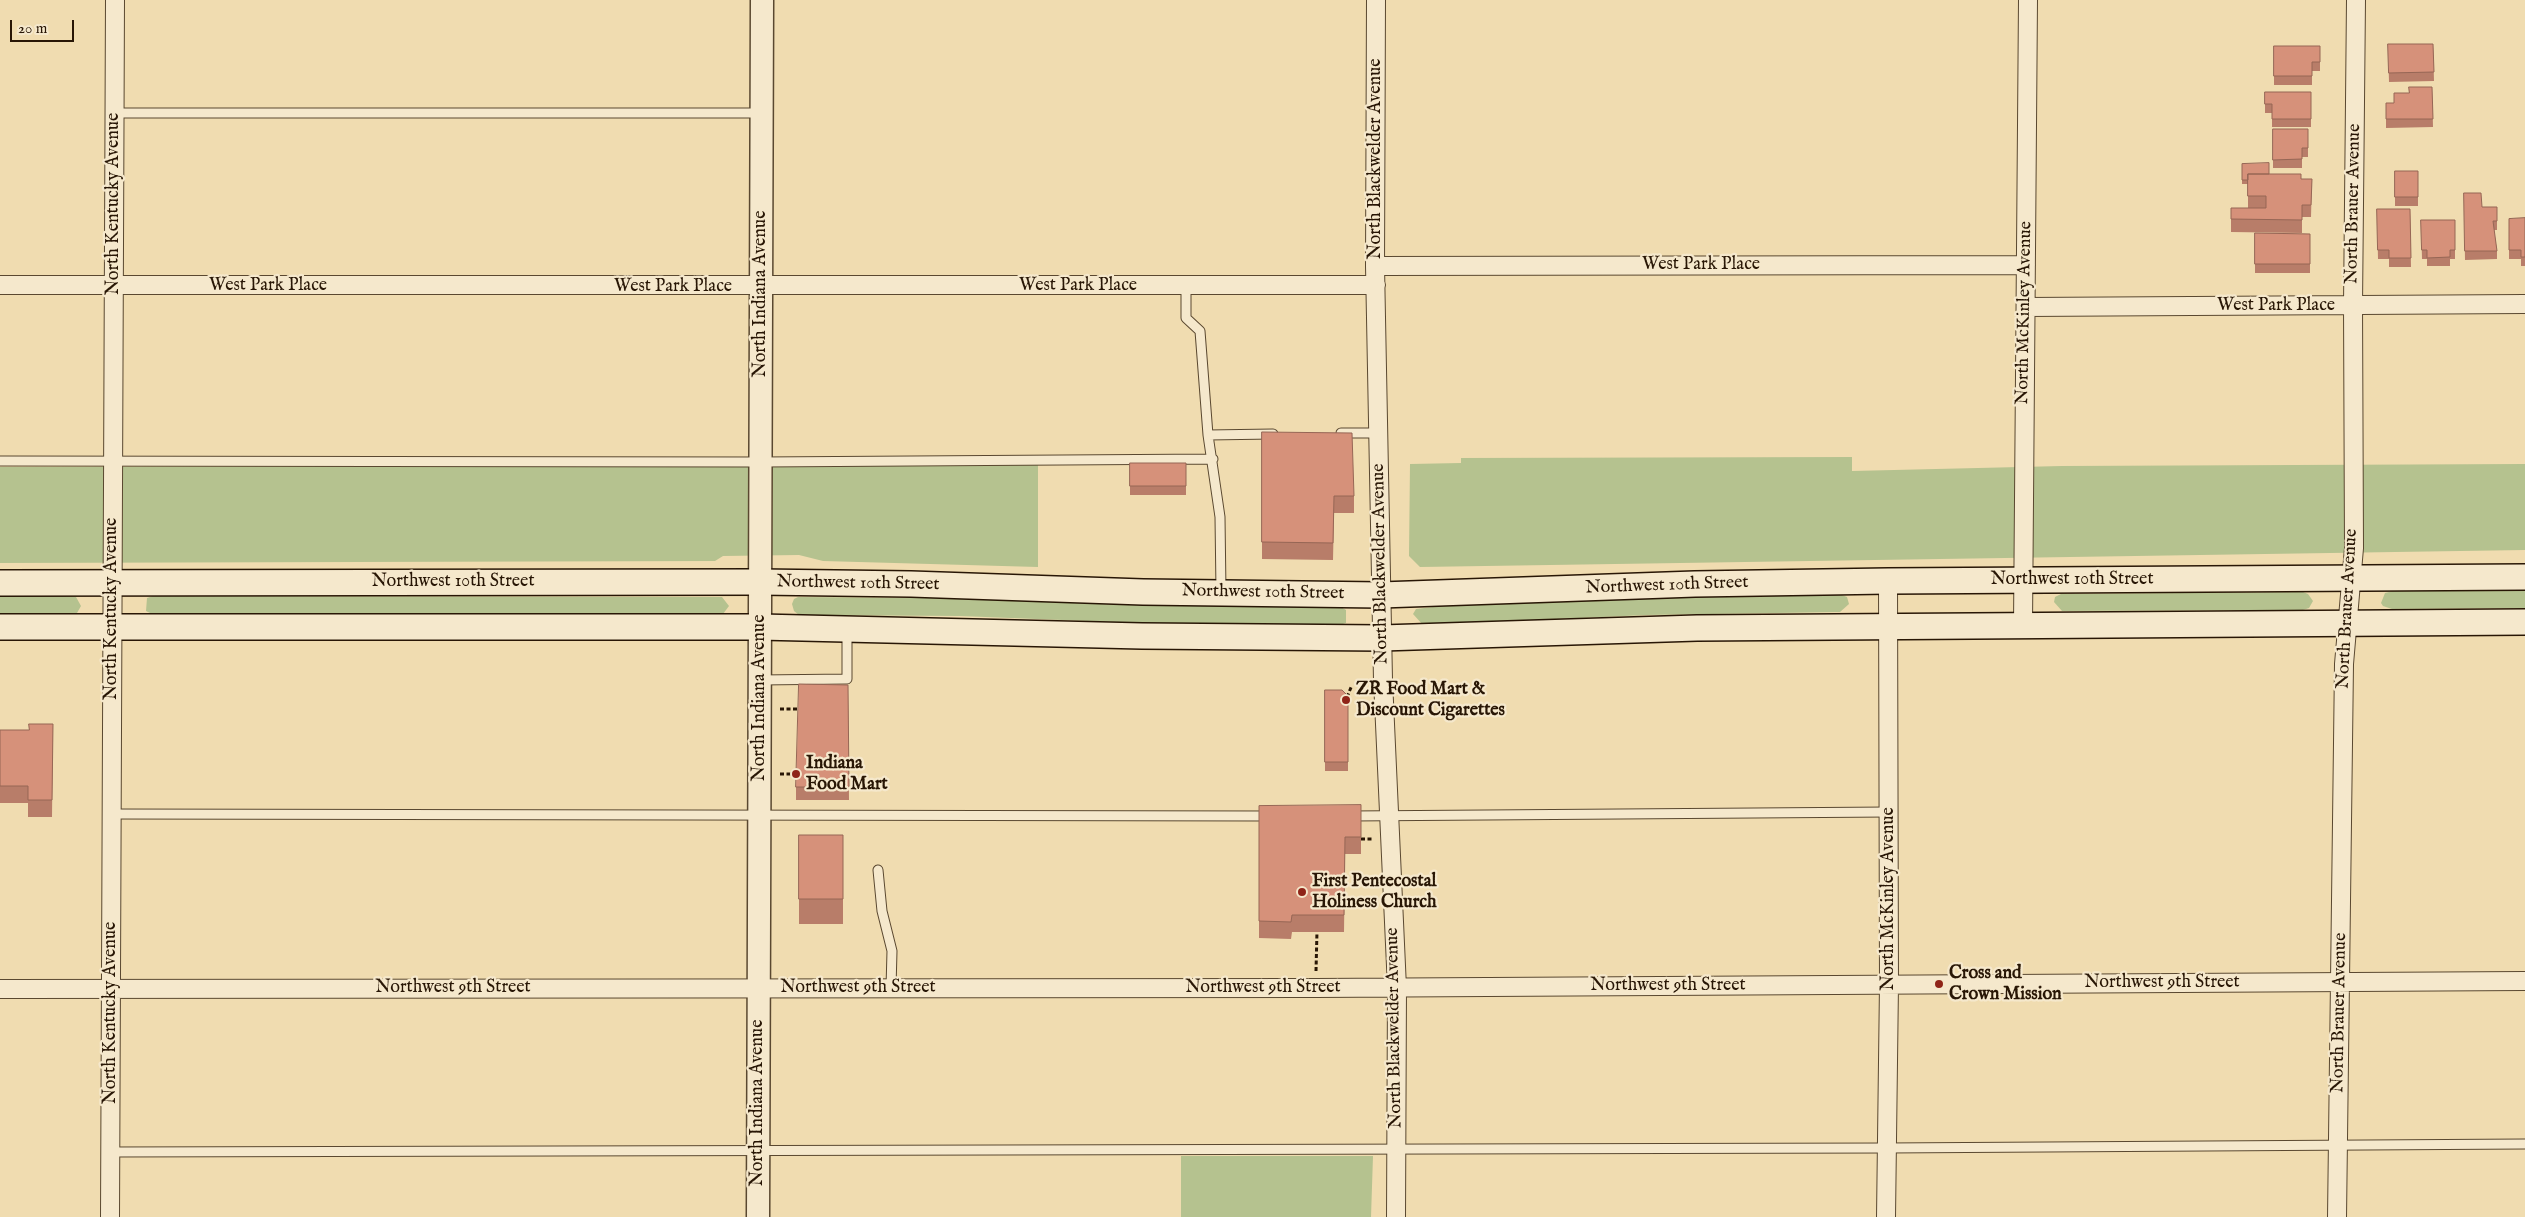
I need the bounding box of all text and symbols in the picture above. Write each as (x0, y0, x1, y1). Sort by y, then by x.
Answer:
scale bar (12, 10, 76, 42)
text: 20 m (18, 19, 47, 38)
street label: North Blackwelder Avenue (1365, 58, 1387, 260)
street label: North Kentucky Avenue (103, 113, 125, 295)
street label: North Brauer Avenue (2342, 124, 2366, 284)
street label: North Indiana Avenue (750, 211, 772, 377)
street label: North McKinley Avenue (2013, 221, 2037, 405)
street label: West Park Place (1642, 254, 1760, 276)
street label: West Park Place (209, 275, 327, 297)
street label: West Park Place (1019, 275, 1137, 297)
street label: West Park Place (614, 276, 732, 298)
street label: West Park Place (2217, 295, 2335, 317)
street label: North Blackwelder Avenue (1368, 463, 1394, 665)
street label: North Kentucky Avenue (101, 518, 123, 700)
street label: North Brauer Avenue (2333, 528, 2363, 690)
street label: Northwest 10th Street (1990, 569, 2154, 591)
street label: Northwest 10th Street (371, 571, 535, 593)
street label: Northwest 10th Street (776, 572, 940, 596)
street label: Northwest 10th Street (1585, 572, 1749, 600)
street label: Northwest 10th Street (1181, 581, 1345, 605)
street label: North Indiana Avenue (749, 615, 771, 781)
place label: ZR Food Mart & Discount Cigarettes (1356, 679, 1505, 722)
marker: ZR Food Mart & Discount Cigarettes (1340, 694, 1352, 706)
place label: Indiana Food Mart (806, 753, 888, 796)
marker: Indiana Food Mart (790, 768, 802, 780)
street label: North McKinley Avenue (1878, 807, 1900, 991)
place label: First Pentecostal Holiness Church (1312, 871, 1437, 914)
marker: First Pentecostal Holiness Church (1296, 886, 1308, 898)
street label: North Kentucky Avenue (100, 922, 122, 1104)
street label: North Blackwelder Avenue (1382, 927, 1408, 1129)
street label: North Brauer Avenue (2328, 933, 2352, 1093)
place label: Cross and Crown Mission (1949, 963, 2062, 1006)
street label: Northwest 9th Street (2084, 972, 2240, 994)
street label: Northwest 9th Street (1590, 975, 1746, 997)
street label: Northwest 9th Street (375, 977, 531, 999)
street label: Northwest 9th Street (780, 977, 936, 999)
street label: Northwest 9th Street (1185, 977, 1341, 999)
marker: Cross and Crown Mission (1933, 978, 1945, 990)
street label: North Indiana Avenue (747, 1020, 769, 1186)

